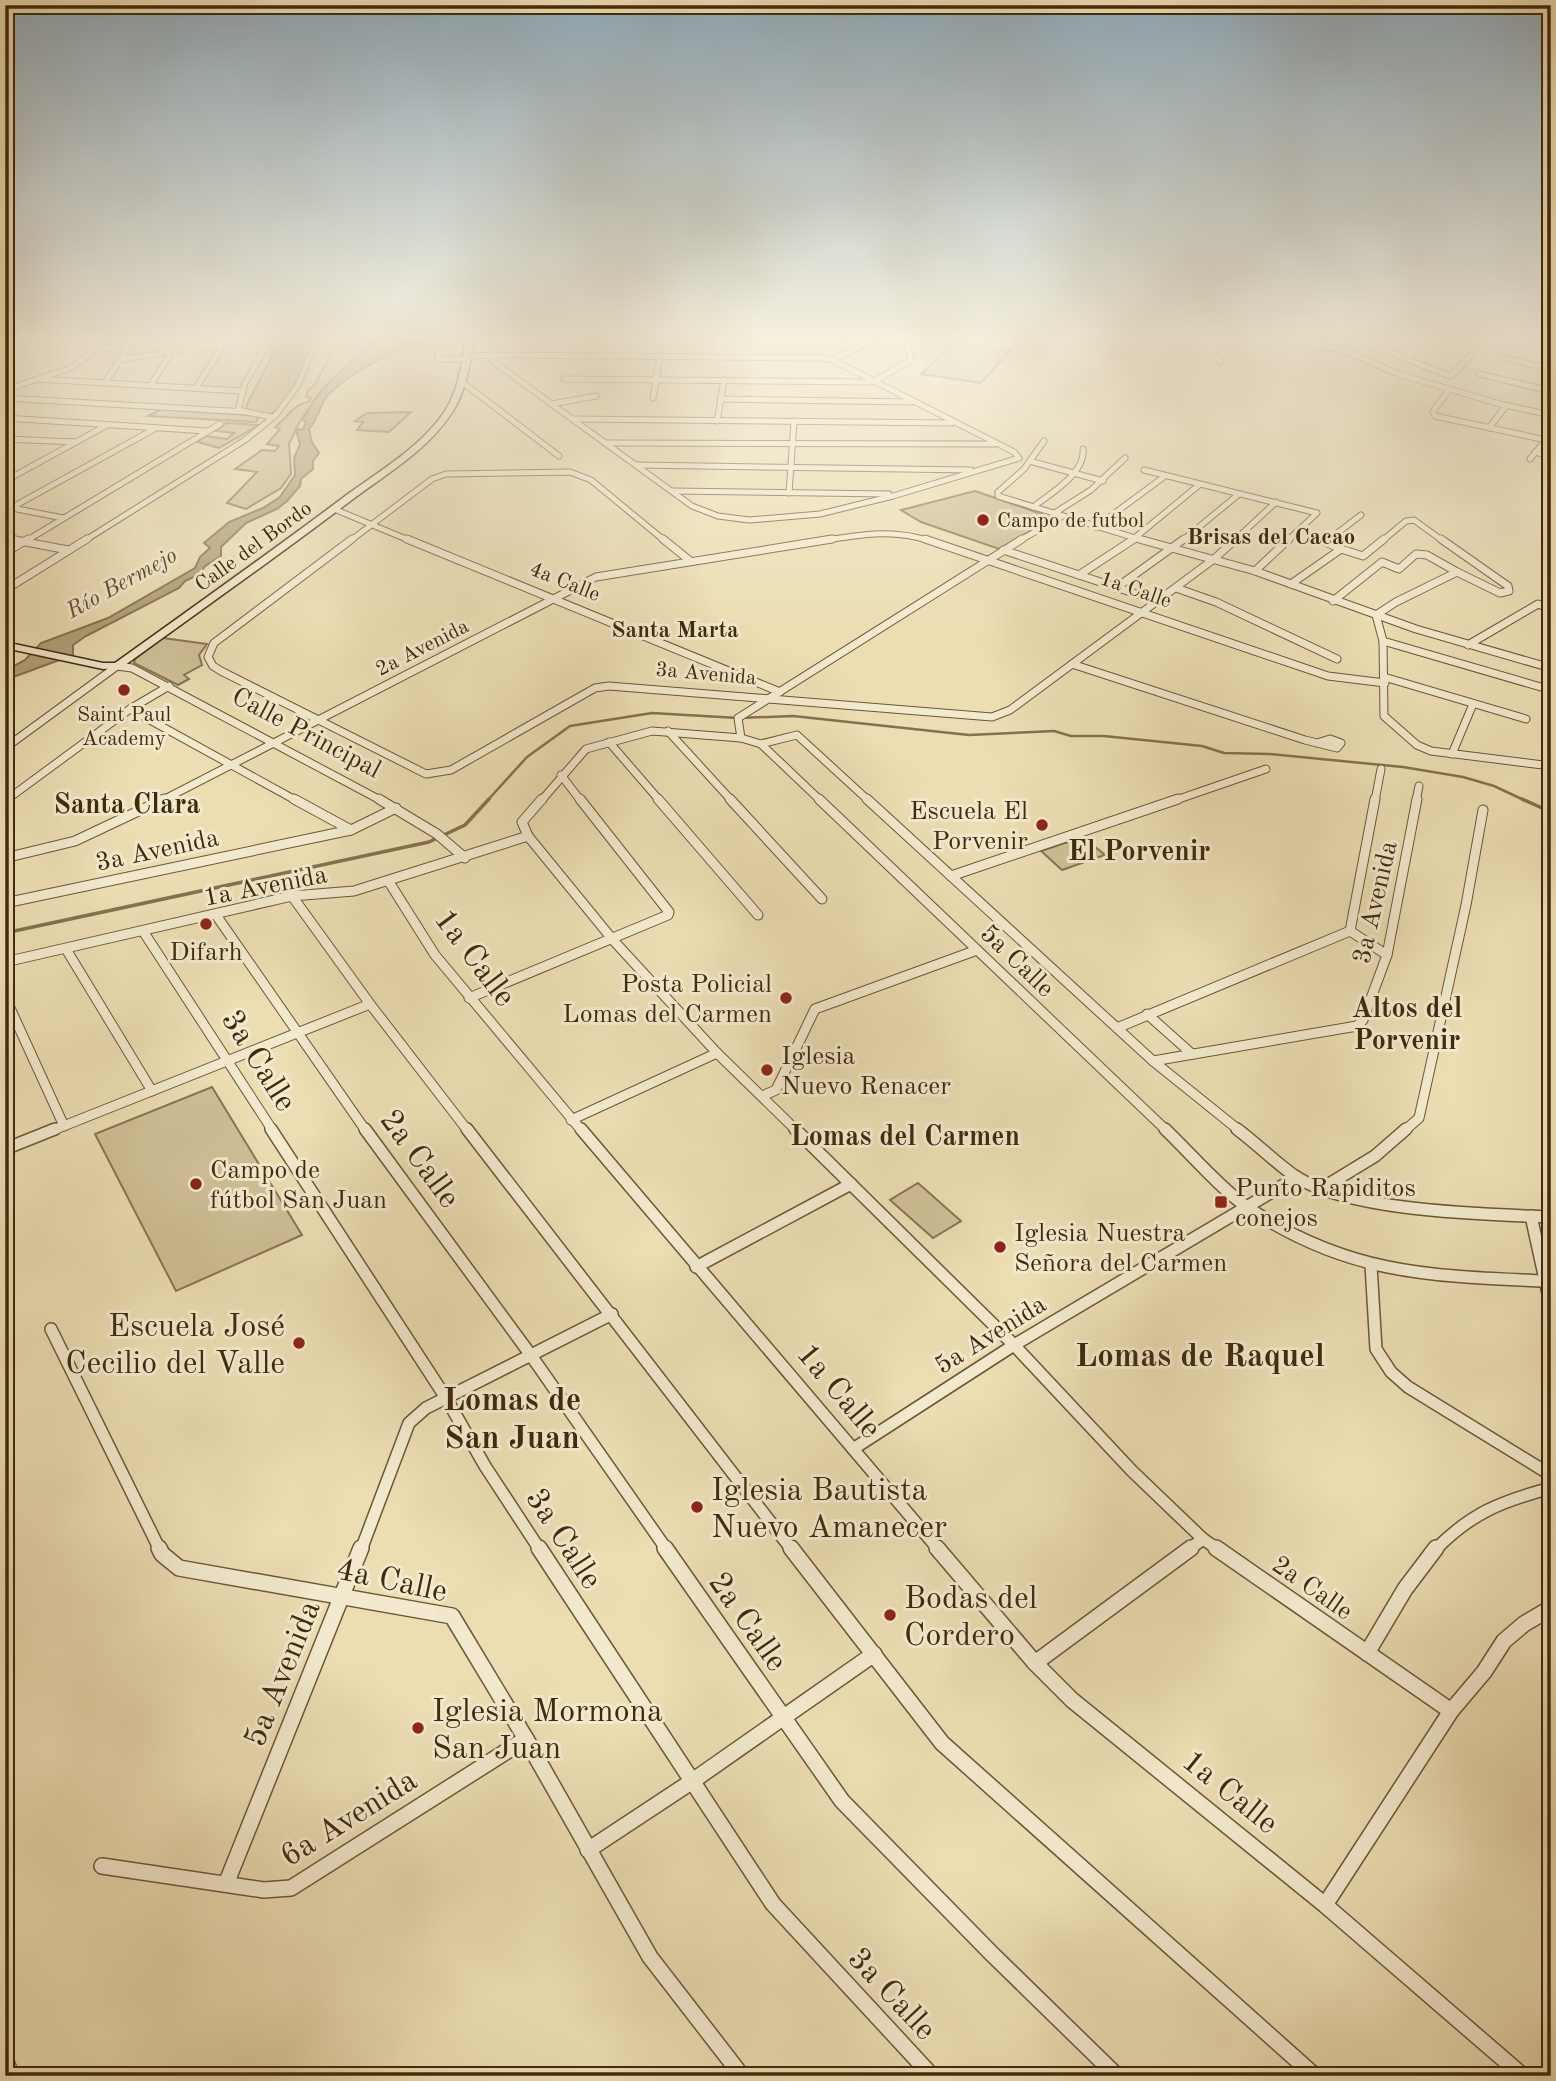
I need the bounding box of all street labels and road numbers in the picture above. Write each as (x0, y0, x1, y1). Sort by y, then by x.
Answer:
street label: Calle del Bordo (192, 498, 316, 596)
street label: 4a Calle (526, 559, 603, 606)
street label: 1a Calle (1097, 568, 1174, 612)
street label: 2a Avenida (373, 616, 473, 681)
street label: 3a Avenida (655, 660, 757, 689)
street label: Calle Principal (227, 684, 385, 784)
street label: 3a Avenida (93, 825, 222, 877)
street label: 3a Avenida (1349, 838, 1403, 966)
street label: 1a Avenida (201, 862, 330, 912)
street label: 1a Calle (427, 904, 520, 1013)
street label: 5a Calle (975, 920, 1059, 1003)
street label: 3a Calle (214, 1005, 301, 1118)
street label: 2a Calle (373, 1105, 465, 1215)
street label: 5a Avenida (931, 1291, 1051, 1380)
street label: 1a Calle (789, 1339, 886, 1445)
street label: 3a Calle (518, 1484, 607, 1596)
street label: 2a Calle (1267, 1552, 1357, 1626)
street label: 4a Calle (333, 1555, 450, 1609)
street label: 2a Calle (701, 1567, 792, 1678)
street label: 5a Avenida (240, 1596, 328, 1752)
street label: 1a Calle (1175, 1745, 1283, 1841)
street label: 6a Avenida (276, 1765, 424, 1874)
street label: 3a Calle (841, 1943, 941, 2047)

